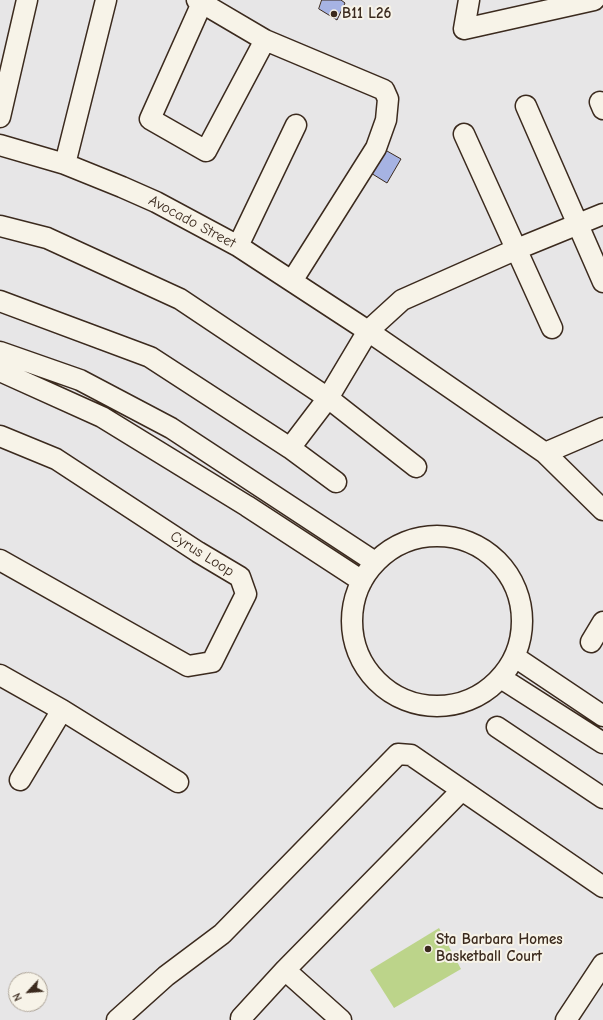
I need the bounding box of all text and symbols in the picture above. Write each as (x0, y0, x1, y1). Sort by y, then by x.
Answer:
place label: B11 L26 (342, 5, 391, 23)
marker: B11 L26 (329, 9, 339, 19)
street label: Avocado Street (145, 192, 239, 252)
street label: Cyrus Loop (167, 527, 237, 581)
place label: Sta Barbara Homes Basketball Court (436, 931, 563, 966)
marker: Sta Barbara Homes Basketball Court (423, 944, 433, 954)
north arrow (8, 972, 48, 1012)
text: N (10, 991, 25, 1003)

